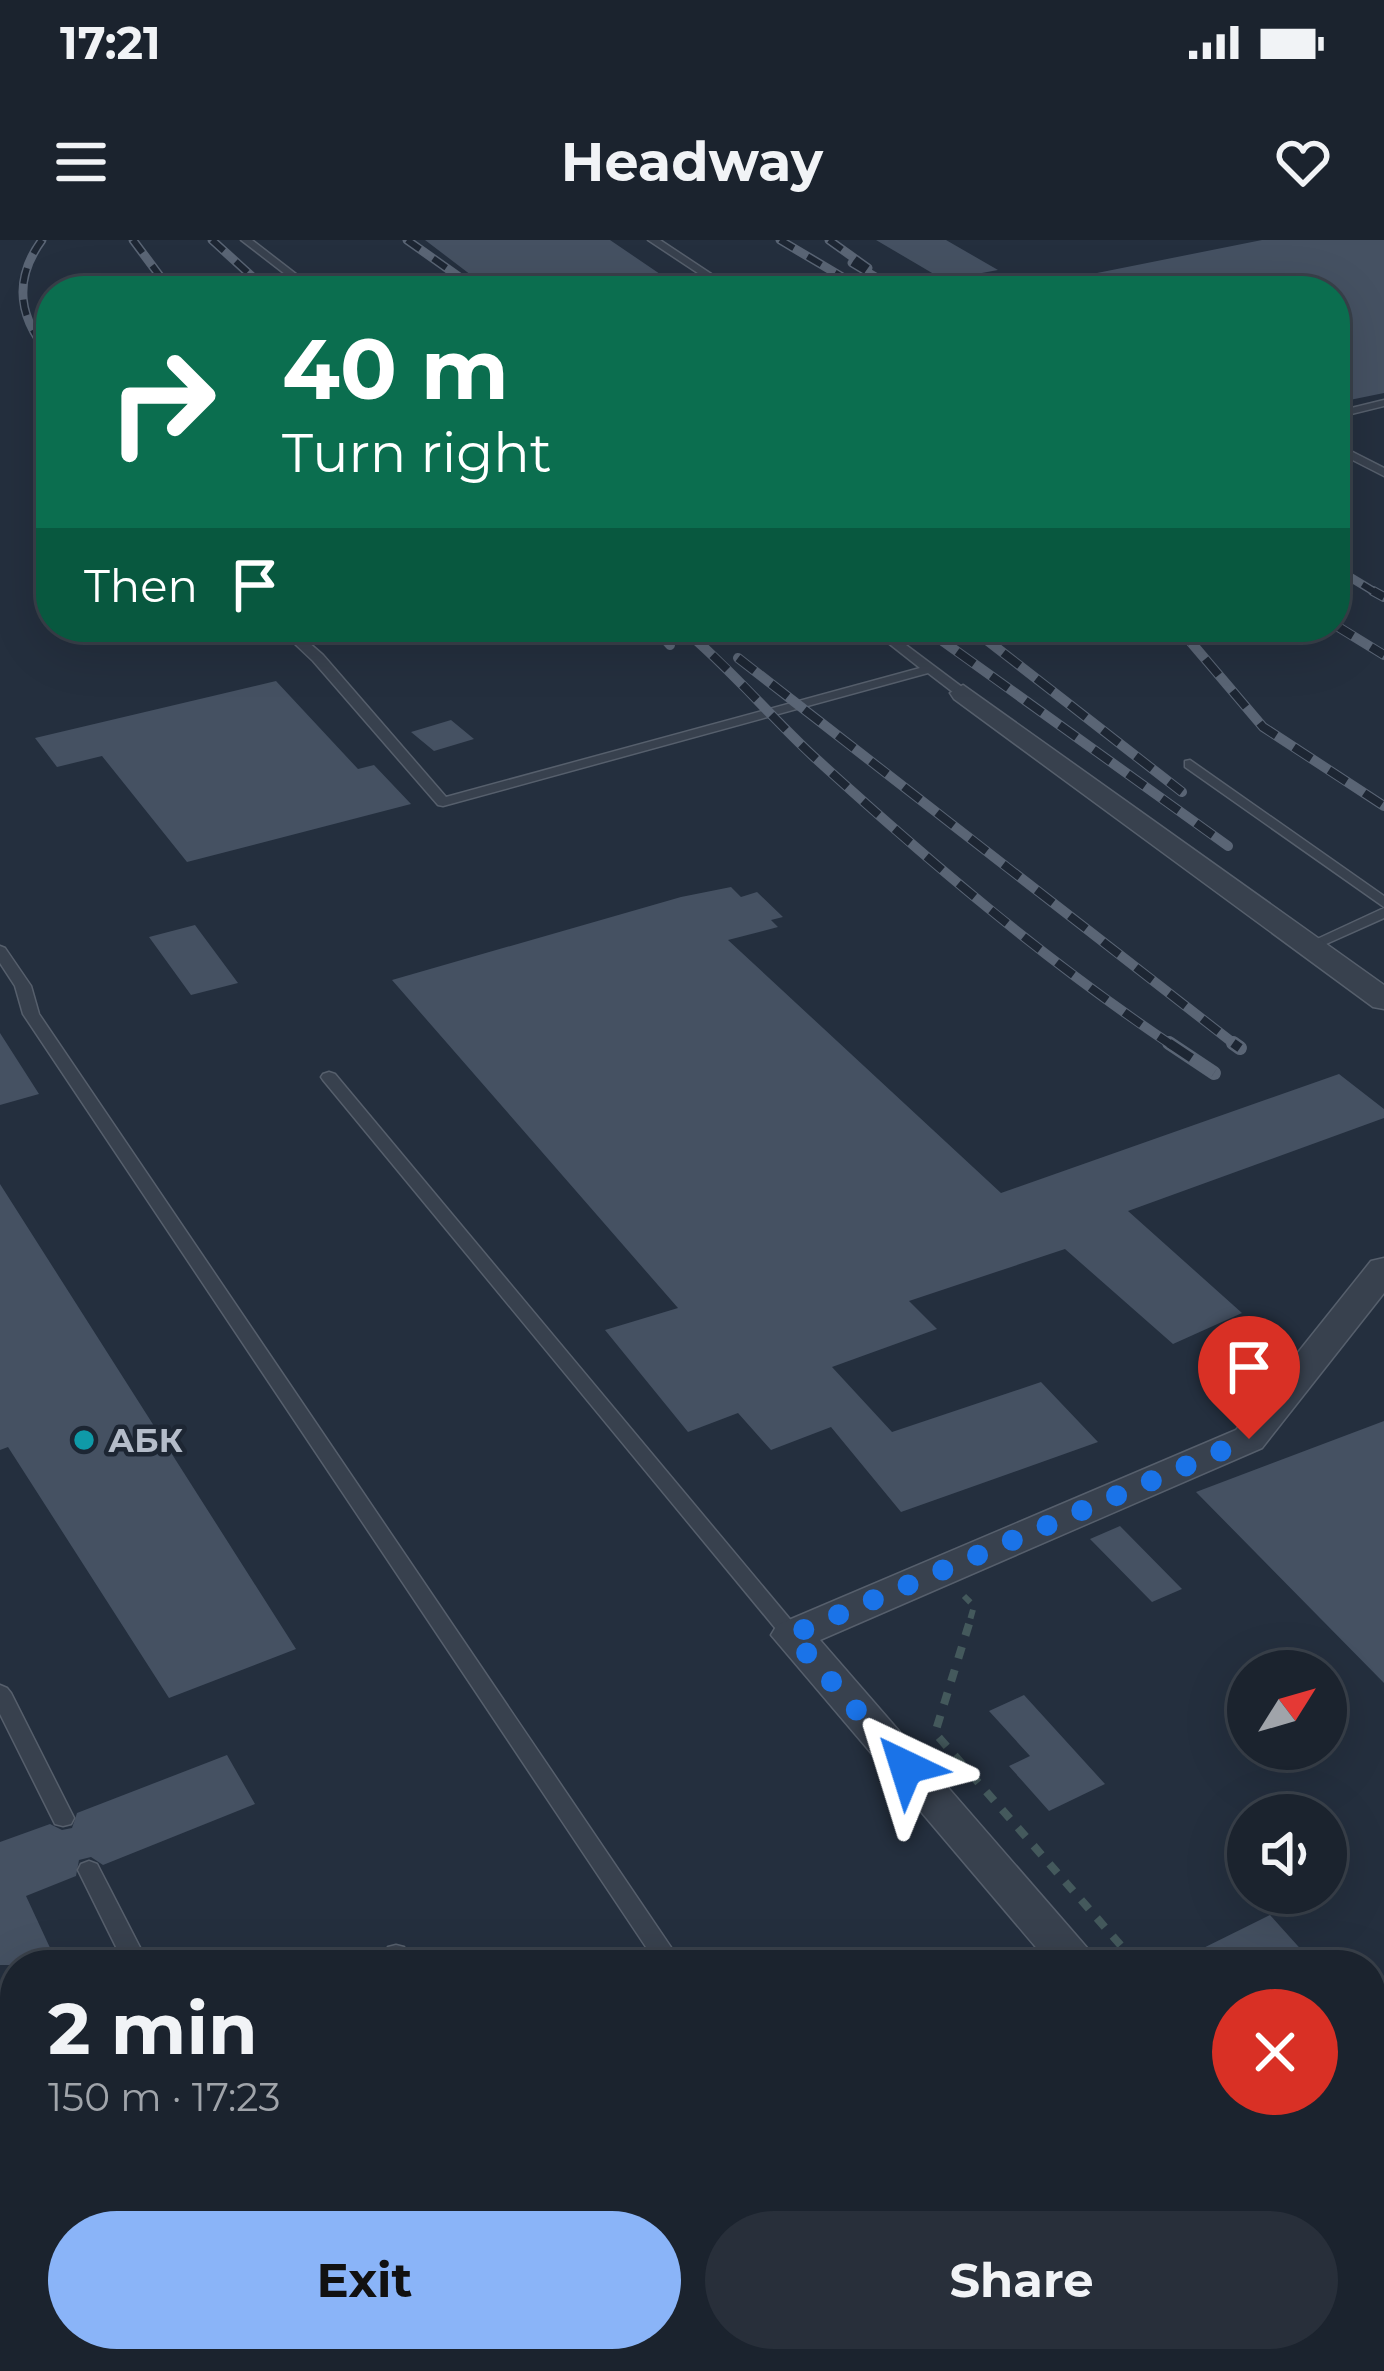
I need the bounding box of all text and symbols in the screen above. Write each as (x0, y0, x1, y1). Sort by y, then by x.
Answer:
text: 17:21 (60, 15, 161, 70)
icon: menu (48, 129, 114, 195)
text: Headway (561, 129, 823, 195)
icon: heart (1270, 129, 1336, 195)
text: 40 m (282, 318, 509, 420)
icon: right (84, 324, 240, 480)
text: Turn right (282, 420, 552, 486)
icon: arrive (222, 552, 288, 618)
text: Then (84, 558, 198, 613)
pin (1198, 1316, 1300, 1439)
icon: arrive (1216, 1334, 1282, 1400)
place label: АБК (108, 1420, 183, 1460)
marker: АБК (71, 1427, 97, 1453)
north arrow (1227, 1650, 1347, 1770)
map controls (1227, 1650, 1347, 1914)
position arrow (843, 1704, 969, 1830)
button: sound (1227, 1794, 1347, 1914)
text: 2 min (48, 1984, 258, 2072)
button: close (1212, 1989, 1338, 2115)
text: 150 m · 17:23 (48, 2073, 281, 2121)
button: Exit (48, 2211, 681, 2349)
button: Share (705, 2211, 1338, 2349)

